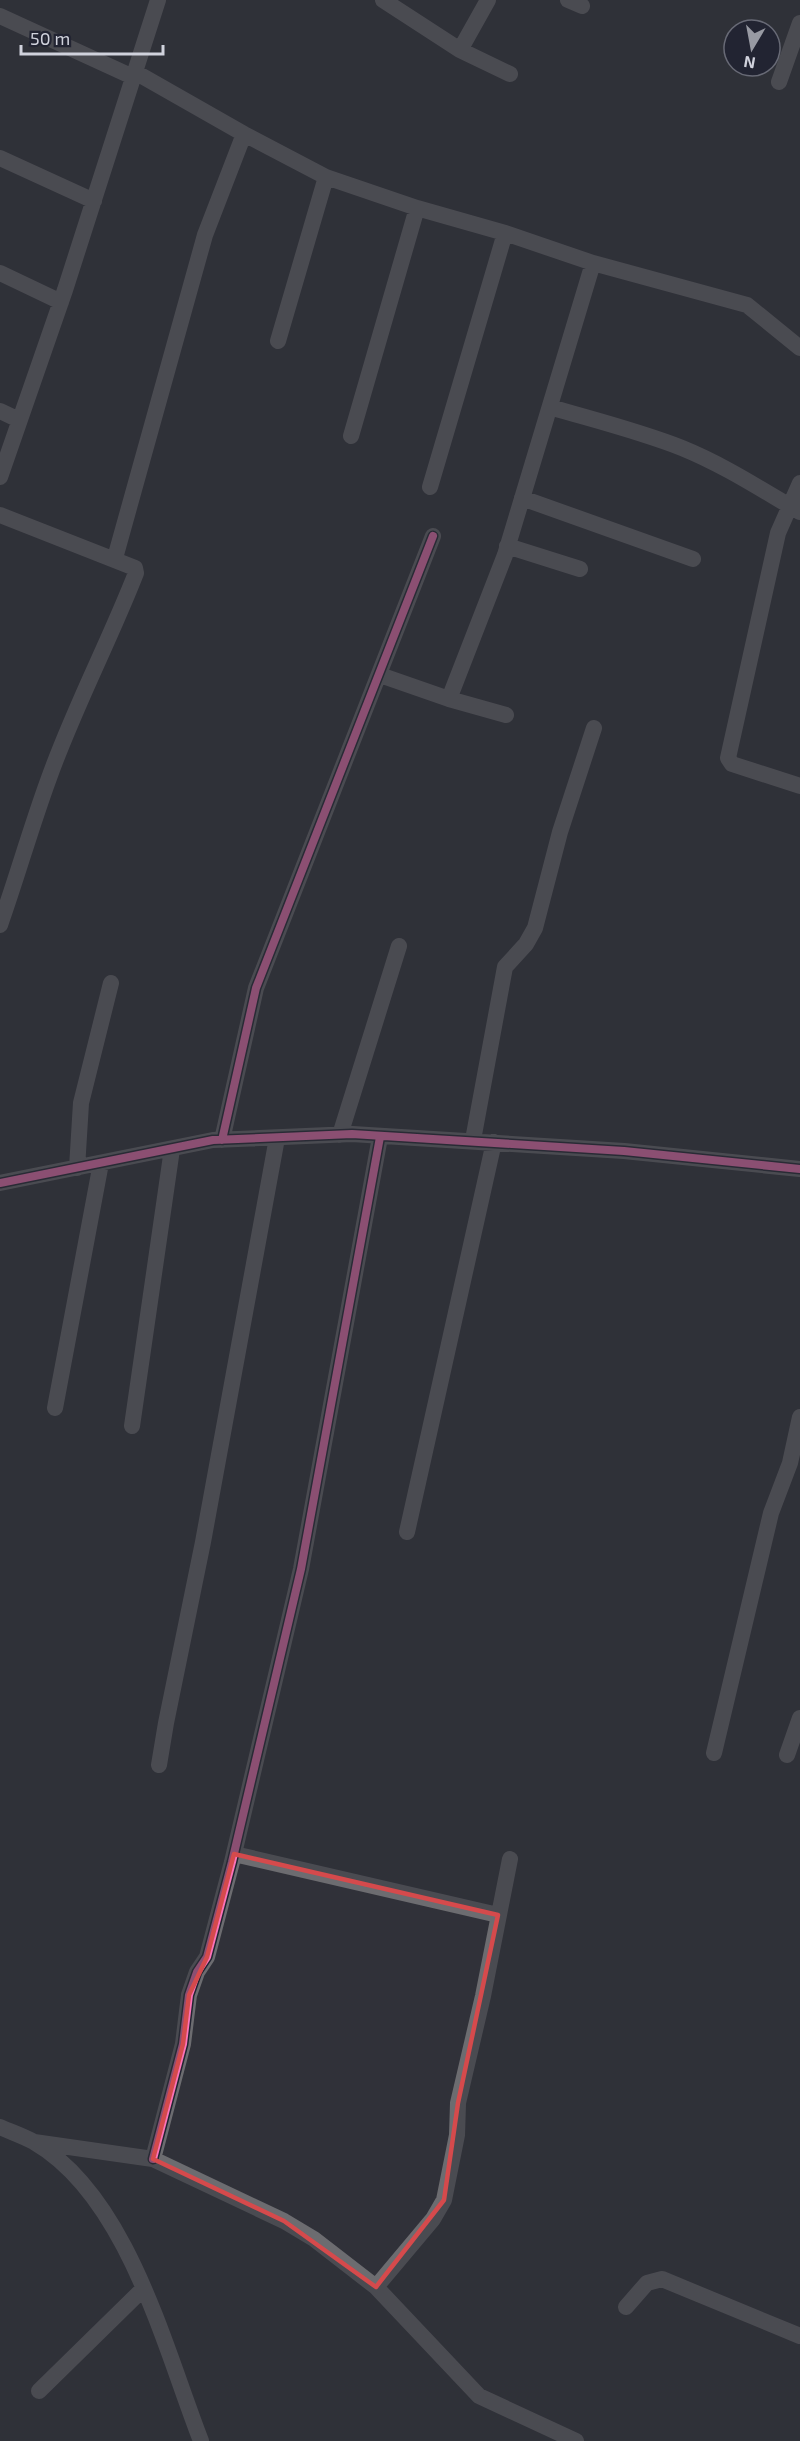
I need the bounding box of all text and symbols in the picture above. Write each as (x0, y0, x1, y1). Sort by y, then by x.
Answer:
scale bar (21, 18, 164, 56)
north arrow (722, 18, 782, 78)
text: 50 m (30, 27, 70, 49)
text: N (742, 53, 757, 74)

